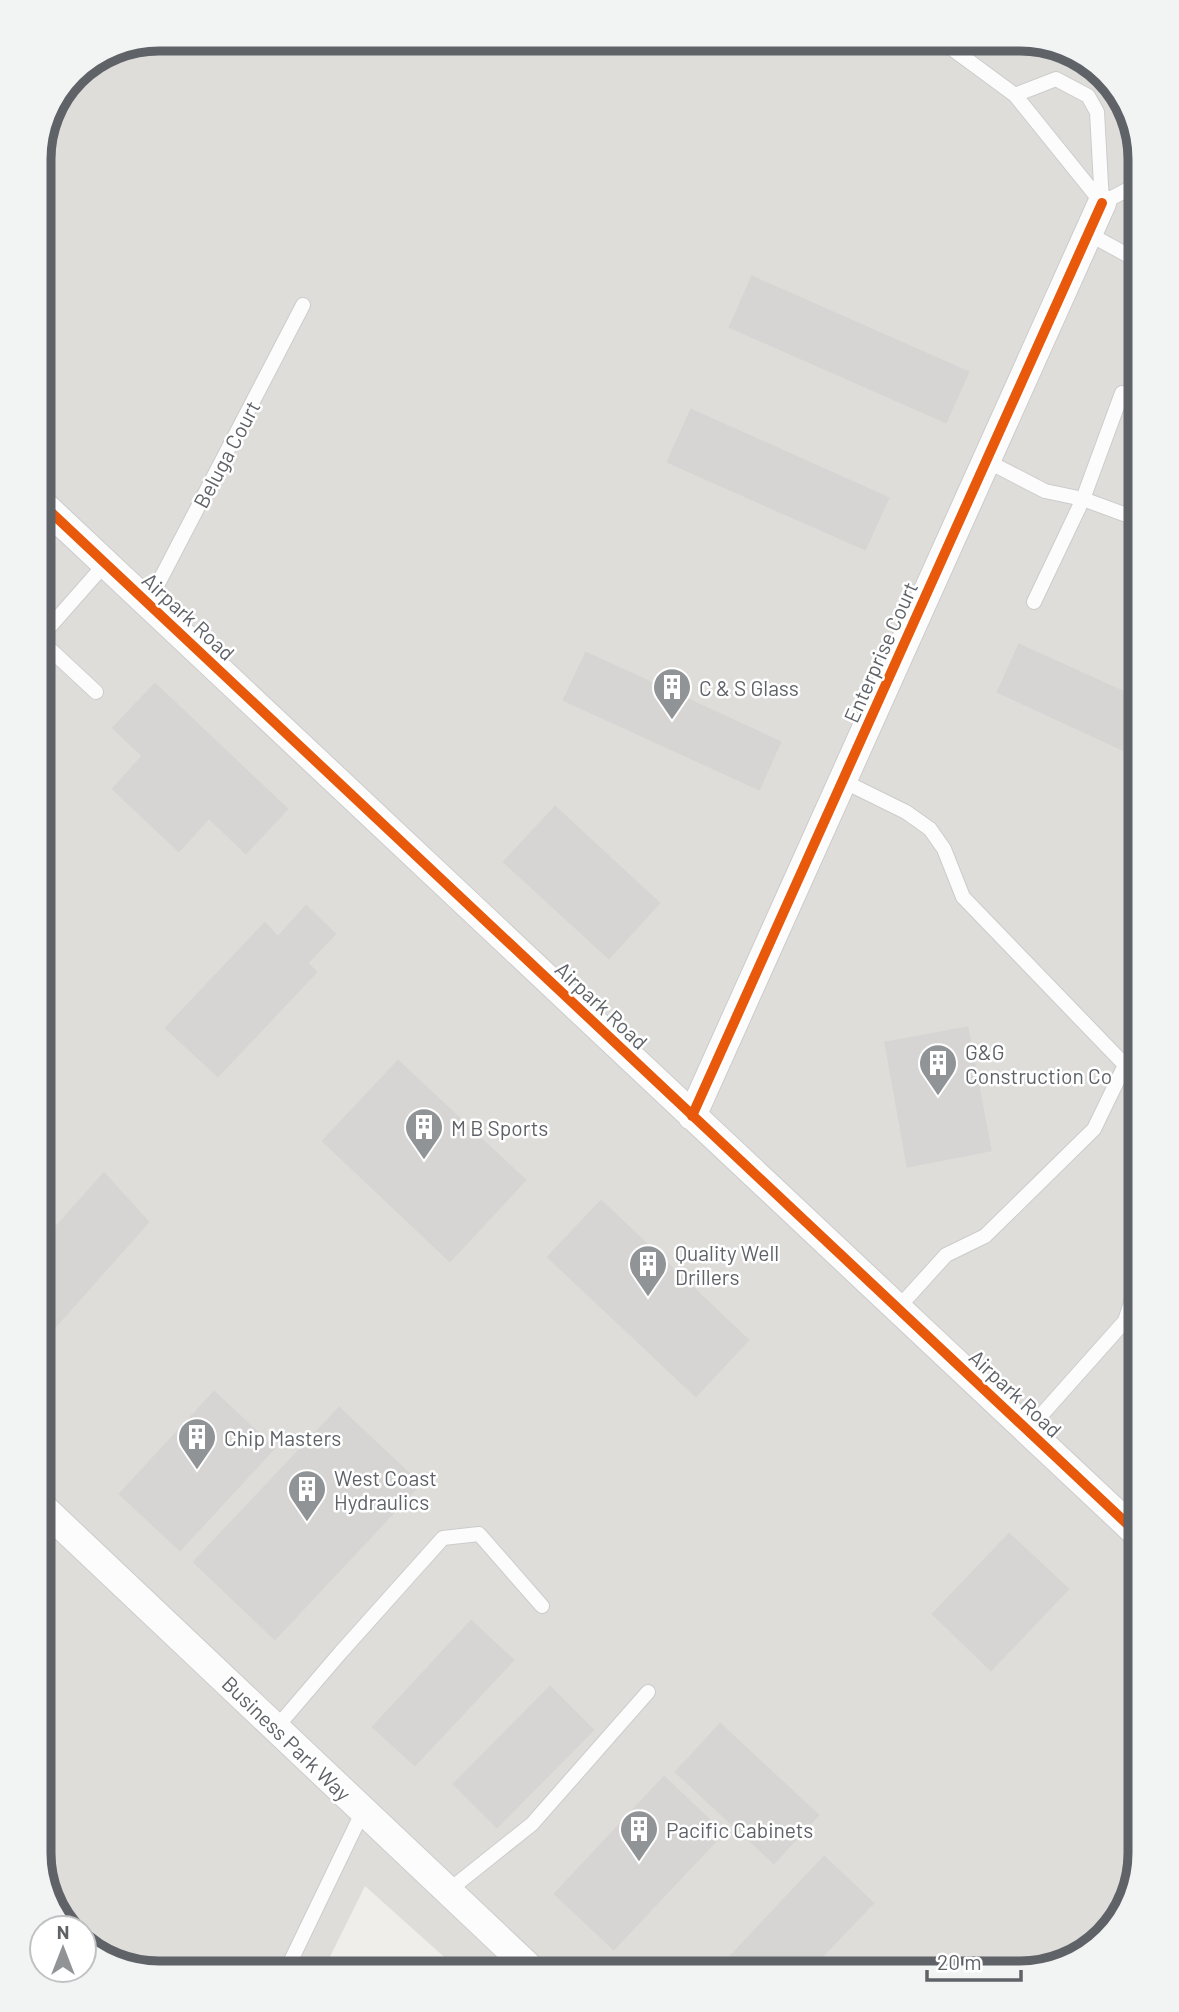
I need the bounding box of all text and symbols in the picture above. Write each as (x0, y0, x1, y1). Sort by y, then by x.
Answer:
street label: Beluga Court (187, 396, 265, 512)
street label: Airpark Road (138, 567, 240, 665)
street label: Enterprise Court (838, 578, 922, 726)
building icon: C & S Glass (651, 666, 693, 721)
place label: C & S Glass (699, 675, 799, 700)
street label: Airpark Road (551, 956, 653, 1054)
place label: G&G Construction Co (965, 1039, 1112, 1088)
building icon: G&G Construction Co (917, 1042, 959, 1097)
building icon: M B Sports (403, 1106, 445, 1161)
place label: M B Sports (451, 1115, 548, 1140)
place label: Quality Well Drillers (675, 1240, 779, 1289)
building icon: Quality Well Drillers (627, 1243, 669, 1298)
street label: Airpark Road (965, 1344, 1067, 1442)
building icon: Chip Masters (176, 1416, 218, 1471)
place label: Chip Masters (224, 1425, 341, 1450)
place label: West Coast Hydraulics (334, 1465, 437, 1514)
building icon: West Coast Hydraulics (286, 1468, 328, 1523)
street label: Business Park Way (218, 1670, 357, 1806)
building icon: Pacific Cabinets (618, 1808, 660, 1863)
place label: Pacific Cabinets (666, 1817, 813, 1842)
north arrow (28, 1914, 98, 1984)
text: N (57, 1920, 69, 1943)
scale bar (927, 1938, 1021, 1982)
text: 20 m (937, 1949, 982, 1974)

